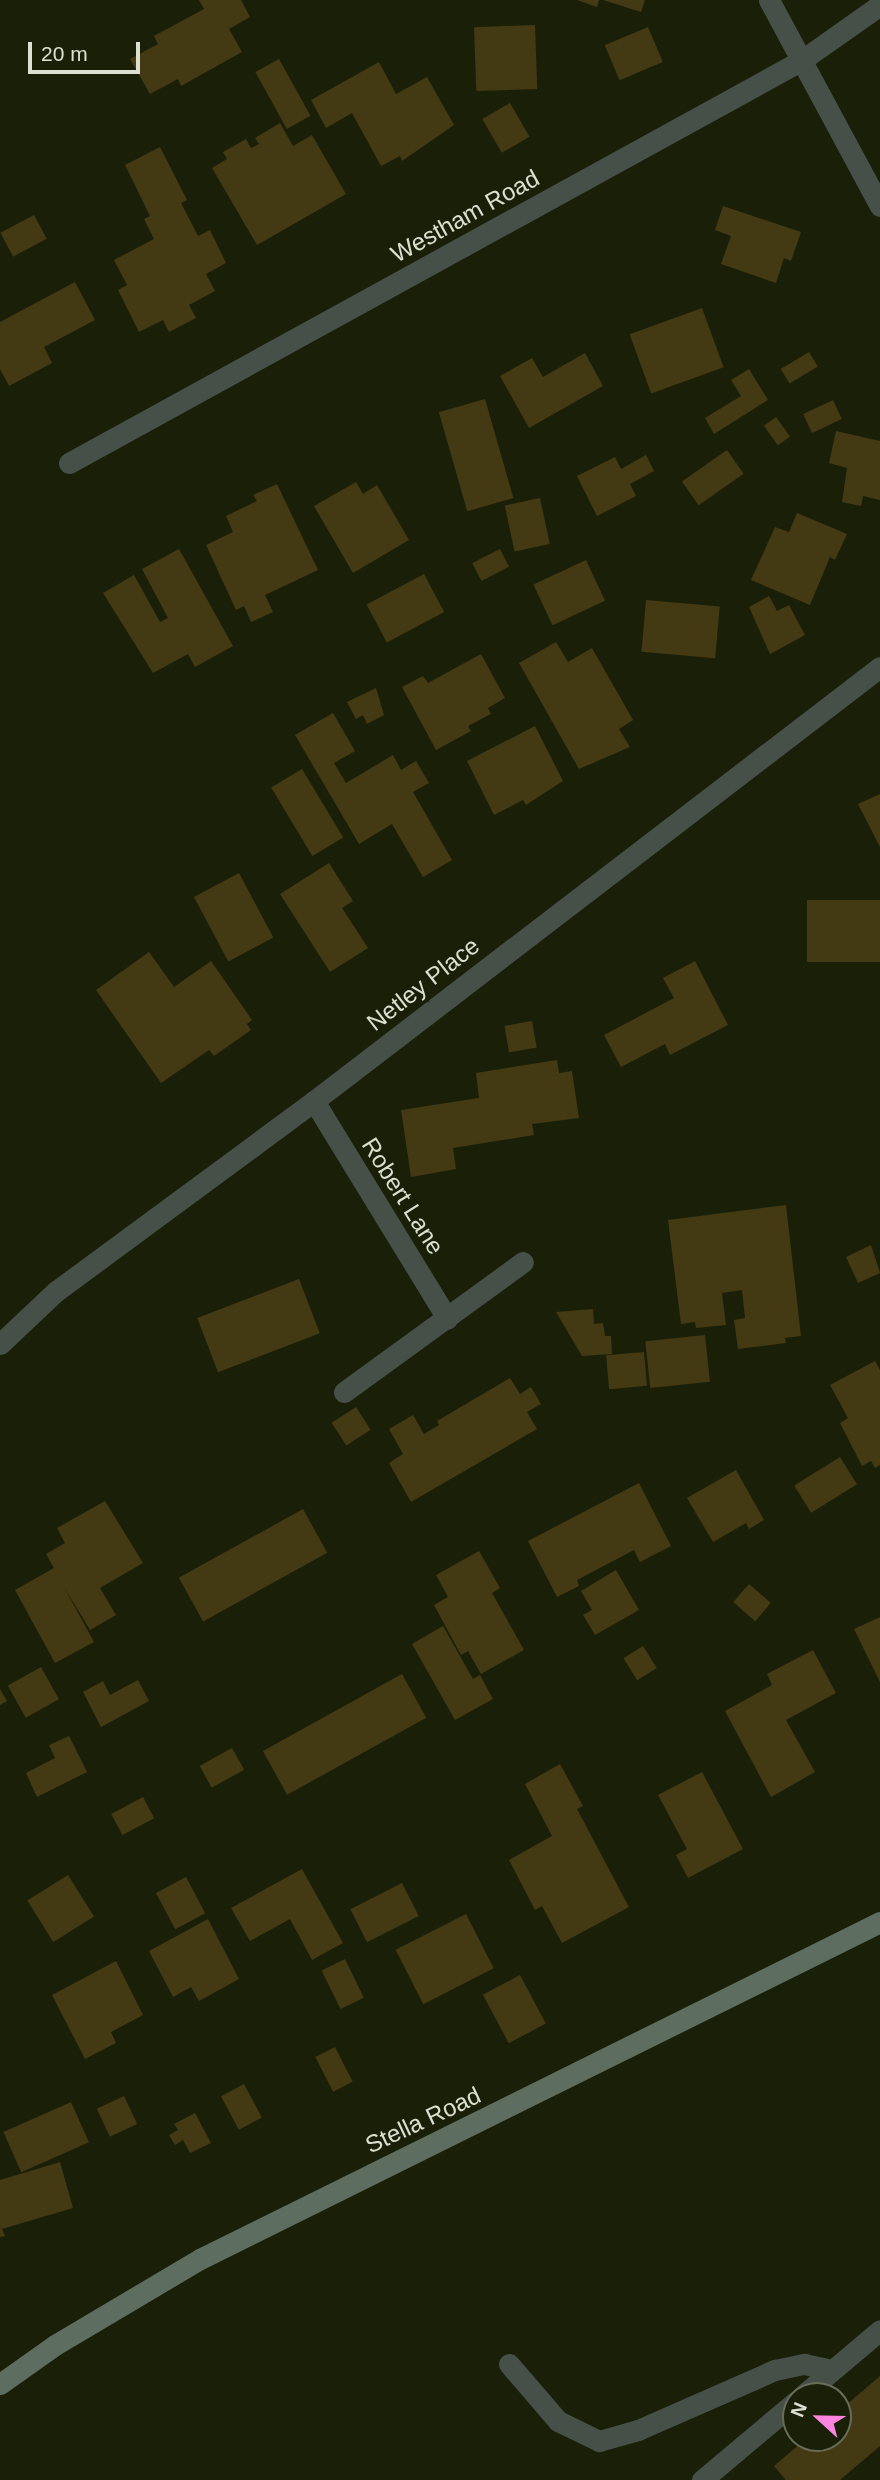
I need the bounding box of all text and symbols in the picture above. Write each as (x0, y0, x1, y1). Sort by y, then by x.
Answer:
scale bar (32, 28, 144, 72)
text: 20 m (41, 42, 88, 65)
street label: Westham Road (386, 163, 544, 269)
street label: Netley Place (361, 931, 485, 1037)
street label: Robert Lane (356, 1132, 450, 1260)
street label: Stella Road (361, 2081, 485, 2159)
north arrow (782, 2382, 852, 2452)
text: N (787, 2399, 811, 2420)

